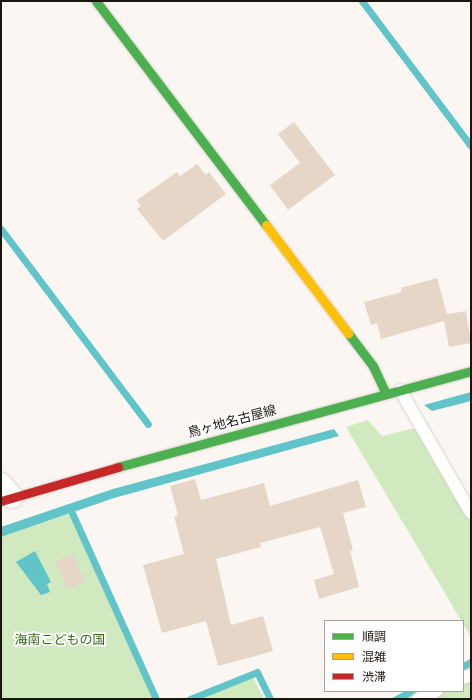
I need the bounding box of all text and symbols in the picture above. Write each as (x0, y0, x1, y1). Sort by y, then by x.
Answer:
street label: 鳥ヶ地名古屋線 (186, 402, 278, 440)
legend (324, 620, 464, 692)
text: 順調 (362, 628, 386, 645)
park label: 海南こどもの国 (15, 631, 105, 647)
text: 混雑 (362, 648, 386, 665)
text: 渋滞 (362, 668, 386, 685)

